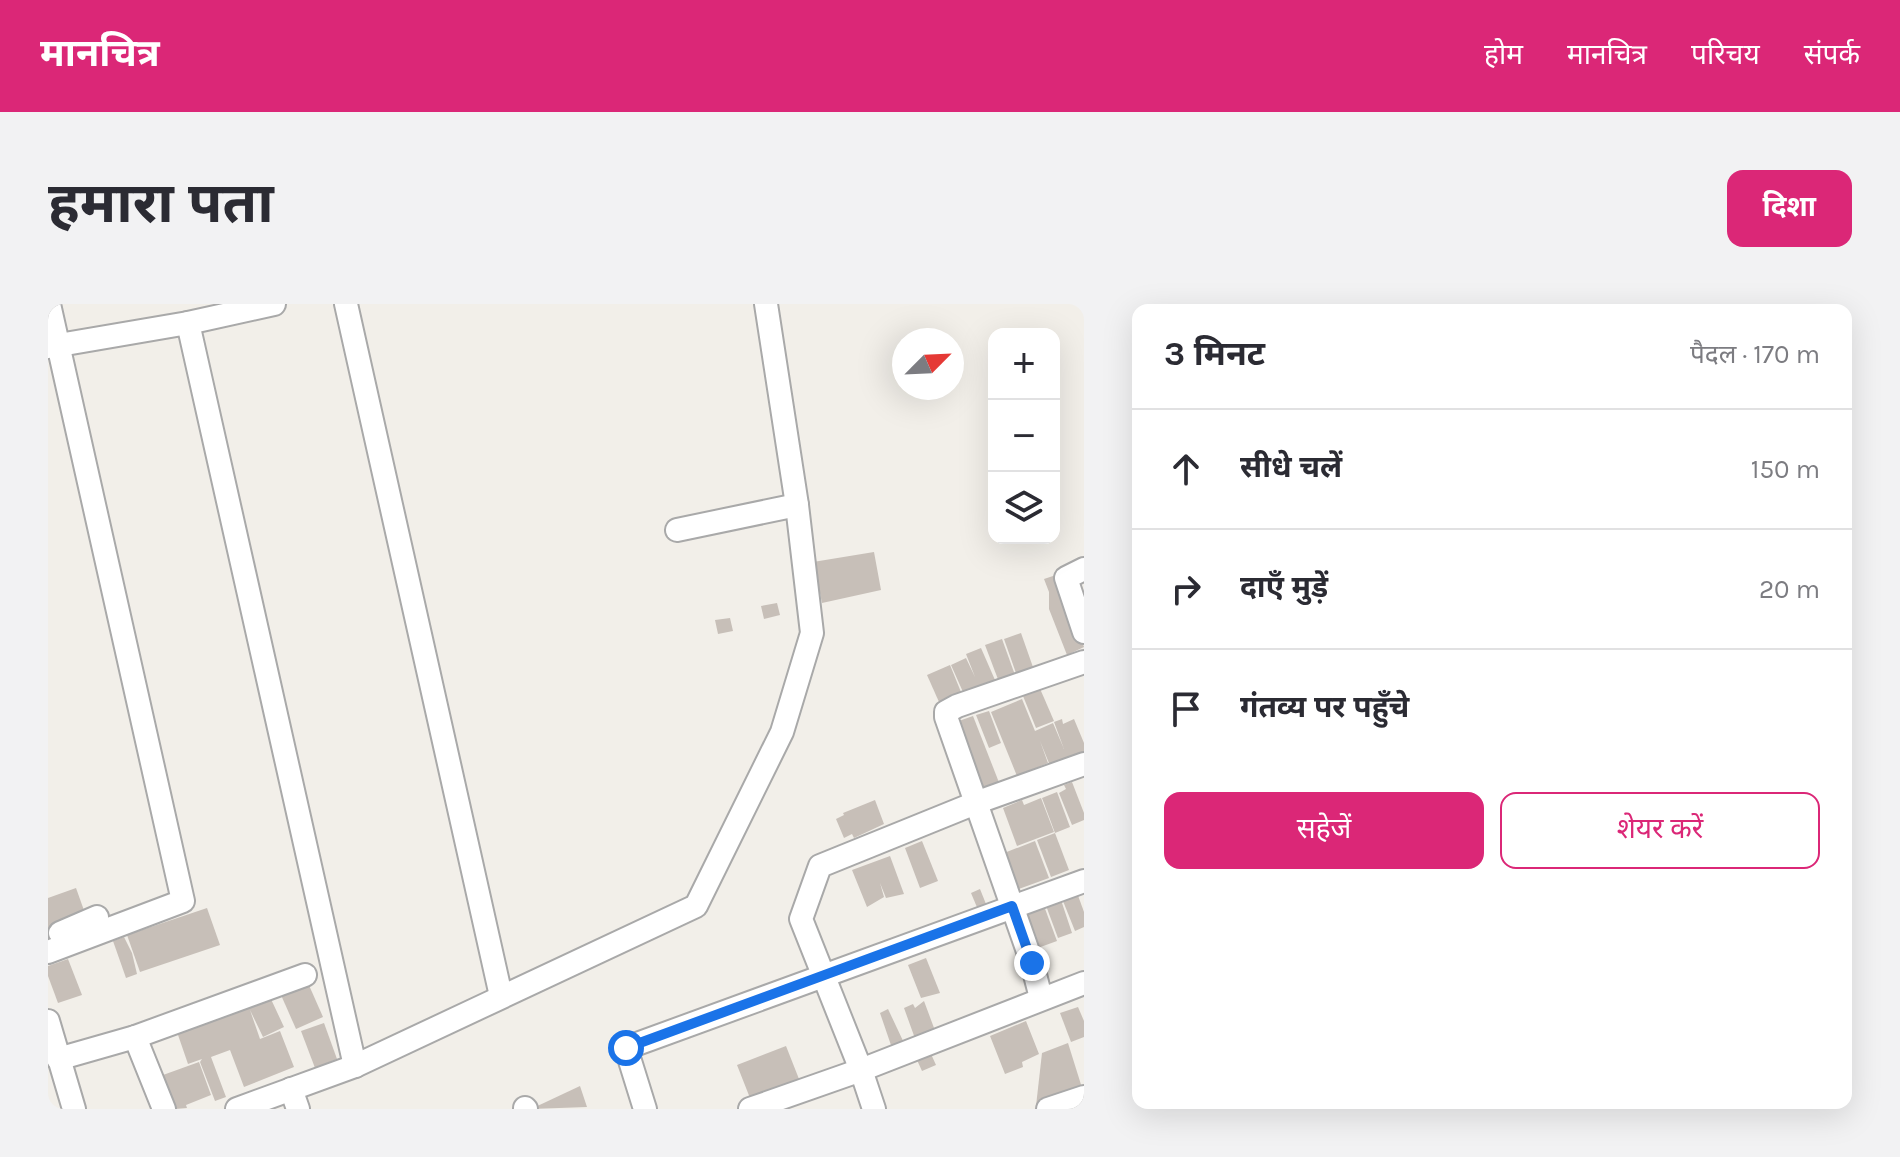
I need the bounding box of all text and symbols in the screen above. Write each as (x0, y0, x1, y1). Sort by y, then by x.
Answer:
text: मानचित्र (40, 31, 160, 76)
text: होम (1484, 38, 1523, 71)
text: मानचित्र (1567, 38, 1647, 71)
text: परिचय (1691, 38, 1760, 71)
text: संपर्क (1804, 38, 1860, 71)
button: दिशा (1727, 170, 1852, 247)
text: हमारा पता (48, 171, 274, 236)
north arrow (892, 328, 964, 400)
map controls (988, 328, 1060, 544)
button: + (988, 328, 1060, 400)
text: 3 मिनट (1164, 334, 1265, 374)
text: पैदल · 170 m (1690, 339, 1820, 370)
button: − (988, 400, 1060, 472)
icon: ahead (1164, 447, 1208, 491)
text: सीधे चलें (1240, 449, 1342, 485)
text: 150 m (1751, 454, 1820, 485)
button: layers (988, 472, 1060, 544)
icon: right (1164, 567, 1208, 611)
text: दाएँ मुड़ें (1240, 569, 1328, 605)
text: 20 m (1759, 574, 1820, 605)
icon: arrive (1164, 687, 1208, 731)
text: गंतव्य पर पहुँचे (1240, 689, 1409, 725)
button: सहेजें (1164, 792, 1484, 869)
button: शेयर करें (1500, 792, 1820, 869)
route end (1014, 945, 1050, 981)
route start (608, 1030, 644, 1066)

